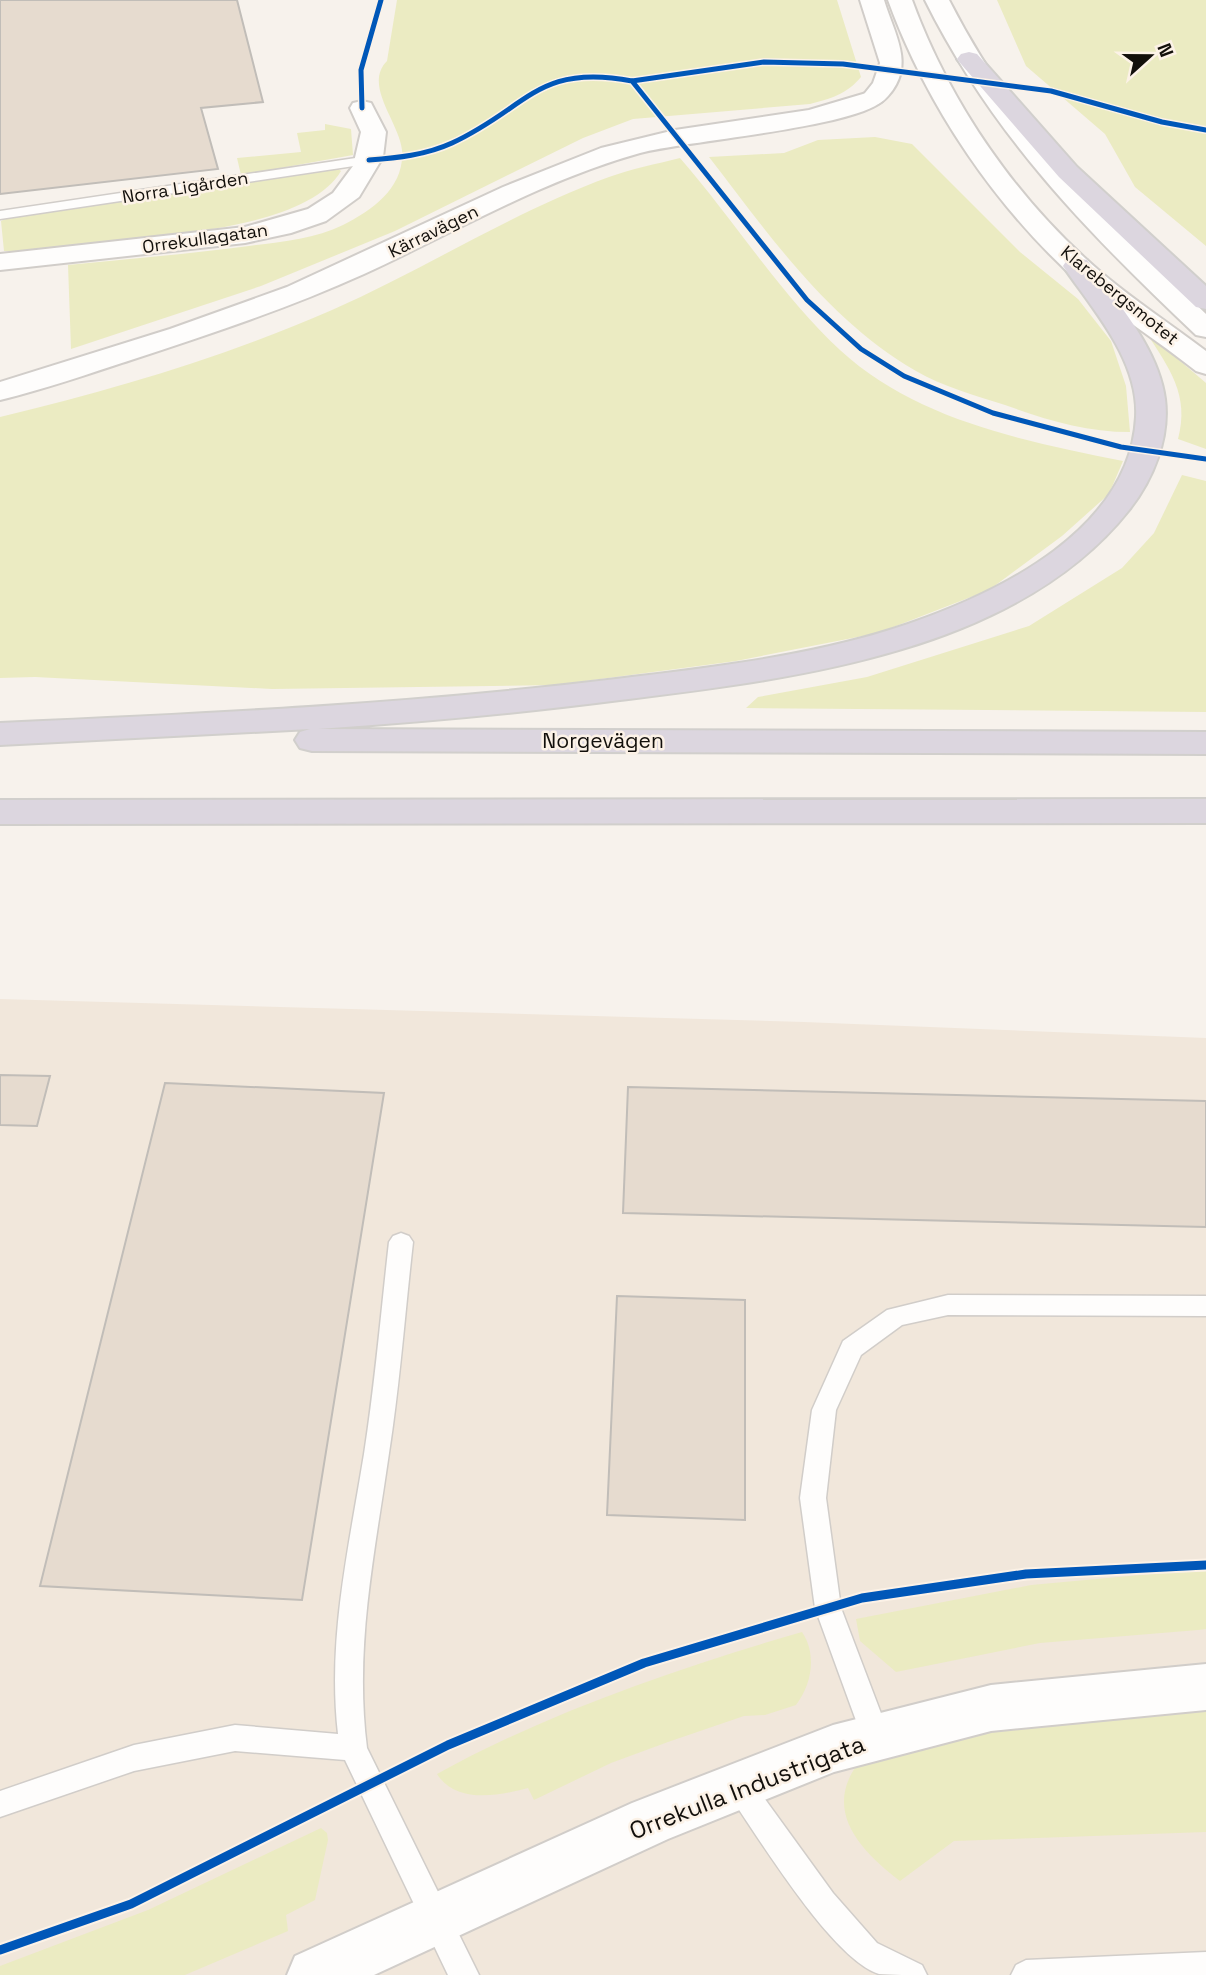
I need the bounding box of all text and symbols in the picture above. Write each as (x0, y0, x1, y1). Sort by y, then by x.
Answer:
north arrow (1115, 21, 1185, 91)
text: N (1151, 40, 1179, 61)
street label: Norra Ligården (120, 166, 250, 208)
street label: Kärravägen (384, 199, 482, 263)
street label: Orrekullagatan (141, 218, 269, 258)
street label: Klarebergsmotet (1056, 240, 1184, 350)
street label: Norgevägen (542, 727, 664, 754)
street label: Orrekulla Industrigata (625, 1728, 869, 1846)

